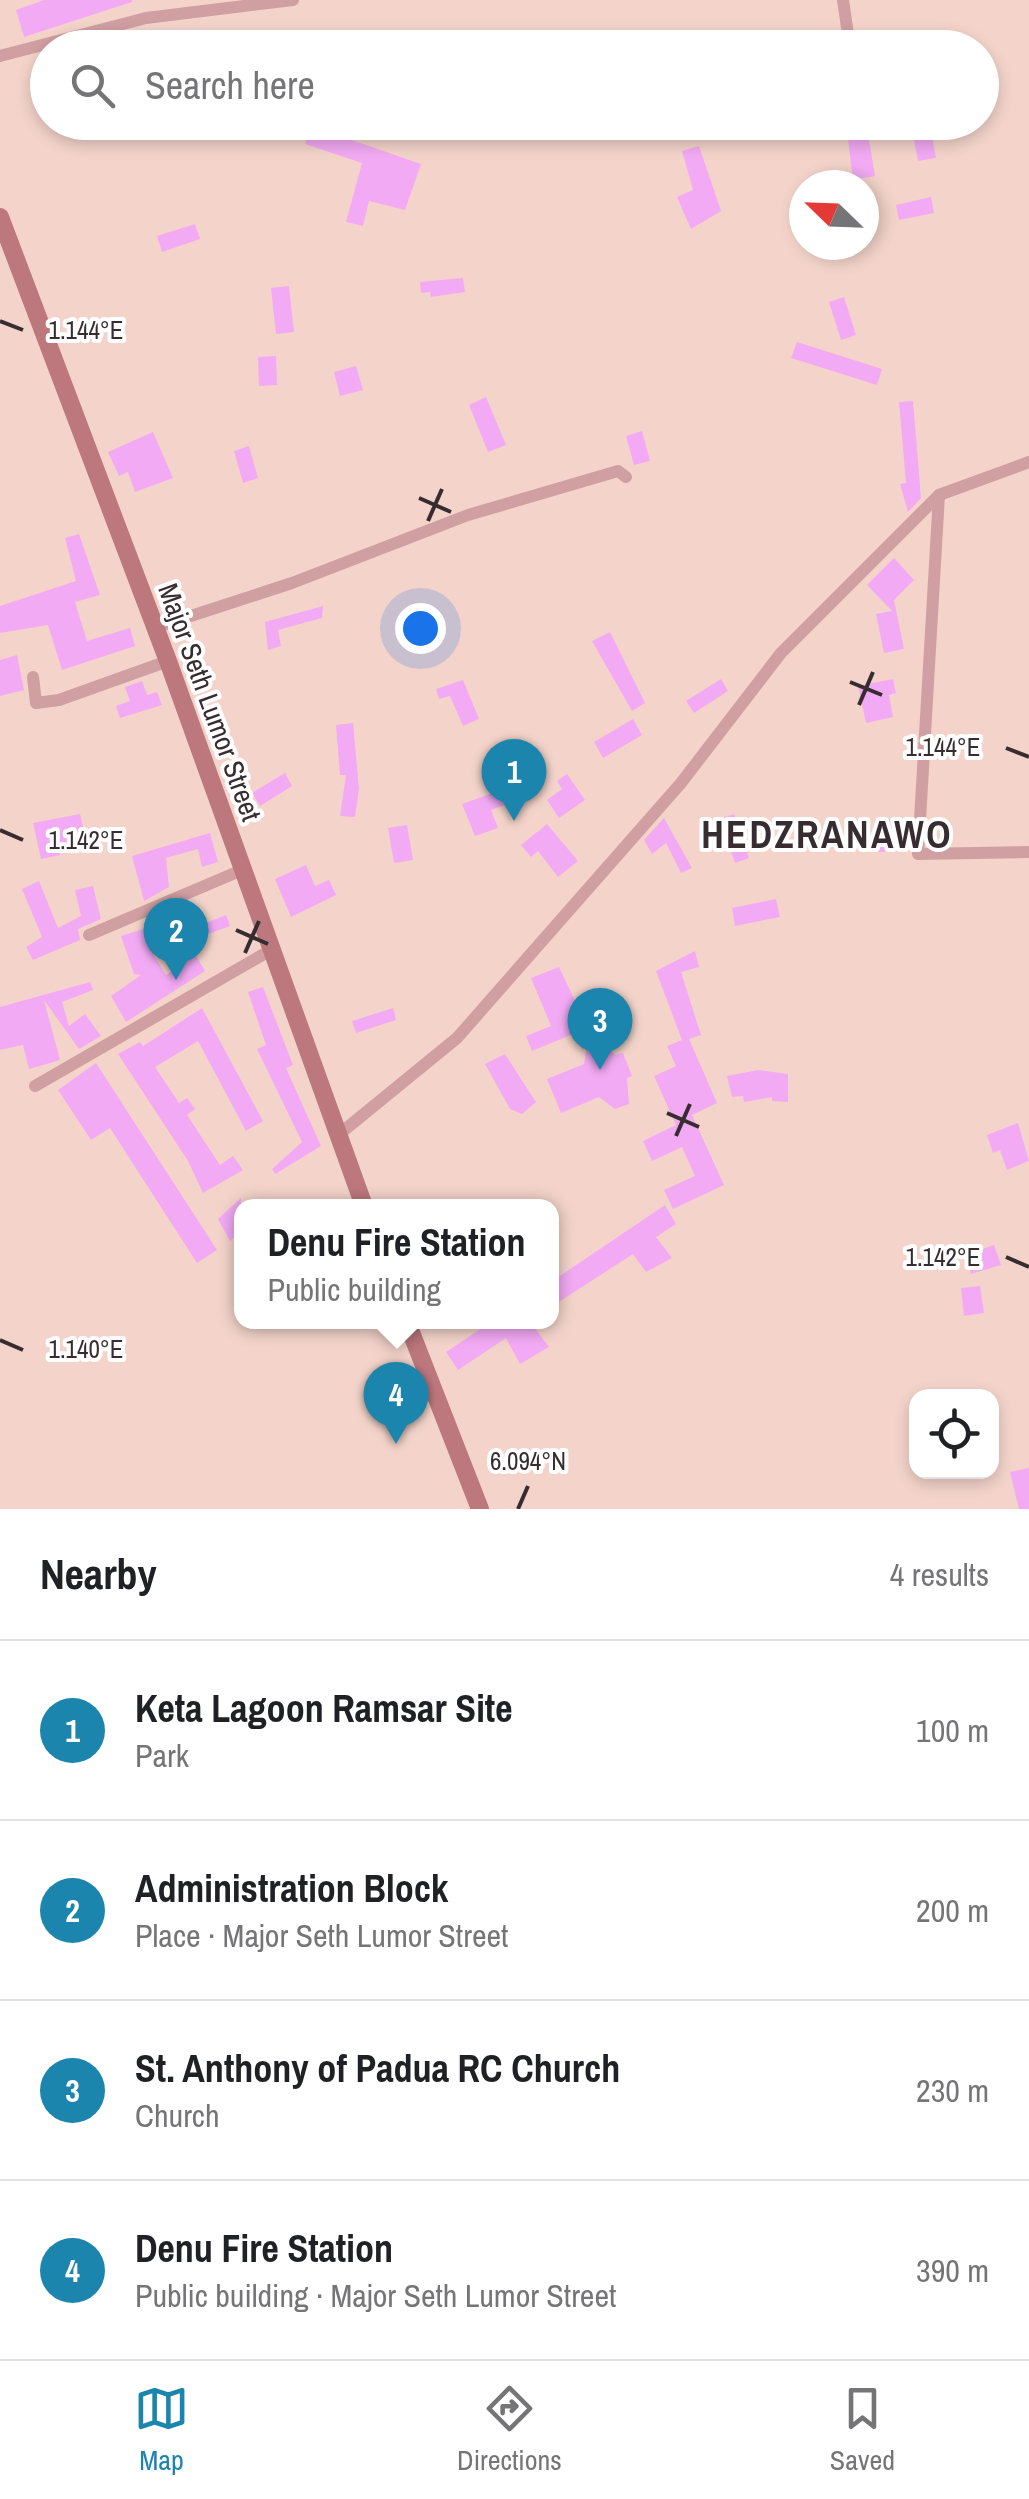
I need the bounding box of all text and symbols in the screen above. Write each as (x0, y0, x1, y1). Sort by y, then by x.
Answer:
search box (30, 30, 999, 140)
icon: search (65, 58, 120, 113)
text: Search here (145, 60, 315, 111)
north arrow (789, 170, 879, 260)
text: 1.144°E (49, 313, 123, 347)
street label: Major Seth Lumor Street (149, 578, 271, 826)
your location (395, 603, 446, 654)
text: 1.144°E (906, 730, 980, 764)
pin: 1 (482, 738, 546, 821)
district label: HEDZRANAWO (701, 809, 953, 860)
text: 1.142°E (49, 823, 123, 857)
pin: 2 (144, 898, 208, 980)
pin: 3 (568, 988, 632, 1070)
popup (234, 1199, 559, 1329)
text: Denu Fire Station (268, 1217, 525, 1268)
text: 1.142°E (906, 1240, 980, 1274)
text: Public building (268, 1268, 441, 1311)
text: 1.140°E (49, 1332, 123, 1366)
pin: 4 (364, 1362, 428, 1444)
map controls (909, 1389, 999, 1479)
button: locate (909, 1389, 999, 1479)
text: 6.094°N (490, 1444, 566, 1478)
text: Nearby (40, 1546, 157, 1602)
text: 4 results (890, 1553, 989, 1596)
text: Keta Lagoon Ramsar Site (135, 1683, 513, 1734)
text: 1 (65, 1709, 80, 1752)
text: 100 m (916, 1709, 989, 1752)
text: Park (135, 1734, 189, 1777)
text: Administration Block (135, 1863, 448, 1914)
text: 2 (65, 1889, 80, 1932)
text: 200 m (916, 1889, 989, 1932)
text: Place · Major Seth Lumor Street (135, 1914, 508, 1957)
text: St. Anthony of Padua RC Church (135, 2043, 620, 2094)
text: 3 (65, 2069, 80, 2112)
text: 230 m (916, 2069, 989, 2112)
text: Church (135, 2094, 220, 2137)
text: Denu Fire Station (135, 2223, 393, 2274)
text: 4 (65, 2249, 80, 2292)
text: 390 m (916, 2249, 989, 2292)
text: Public building · Major Seth Lumor Street (135, 2274, 616, 2317)
tab: Map (134, 2381, 189, 2479)
tab: Directions (457, 2381, 562, 2479)
tab: Saved (830, 2381, 895, 2479)

